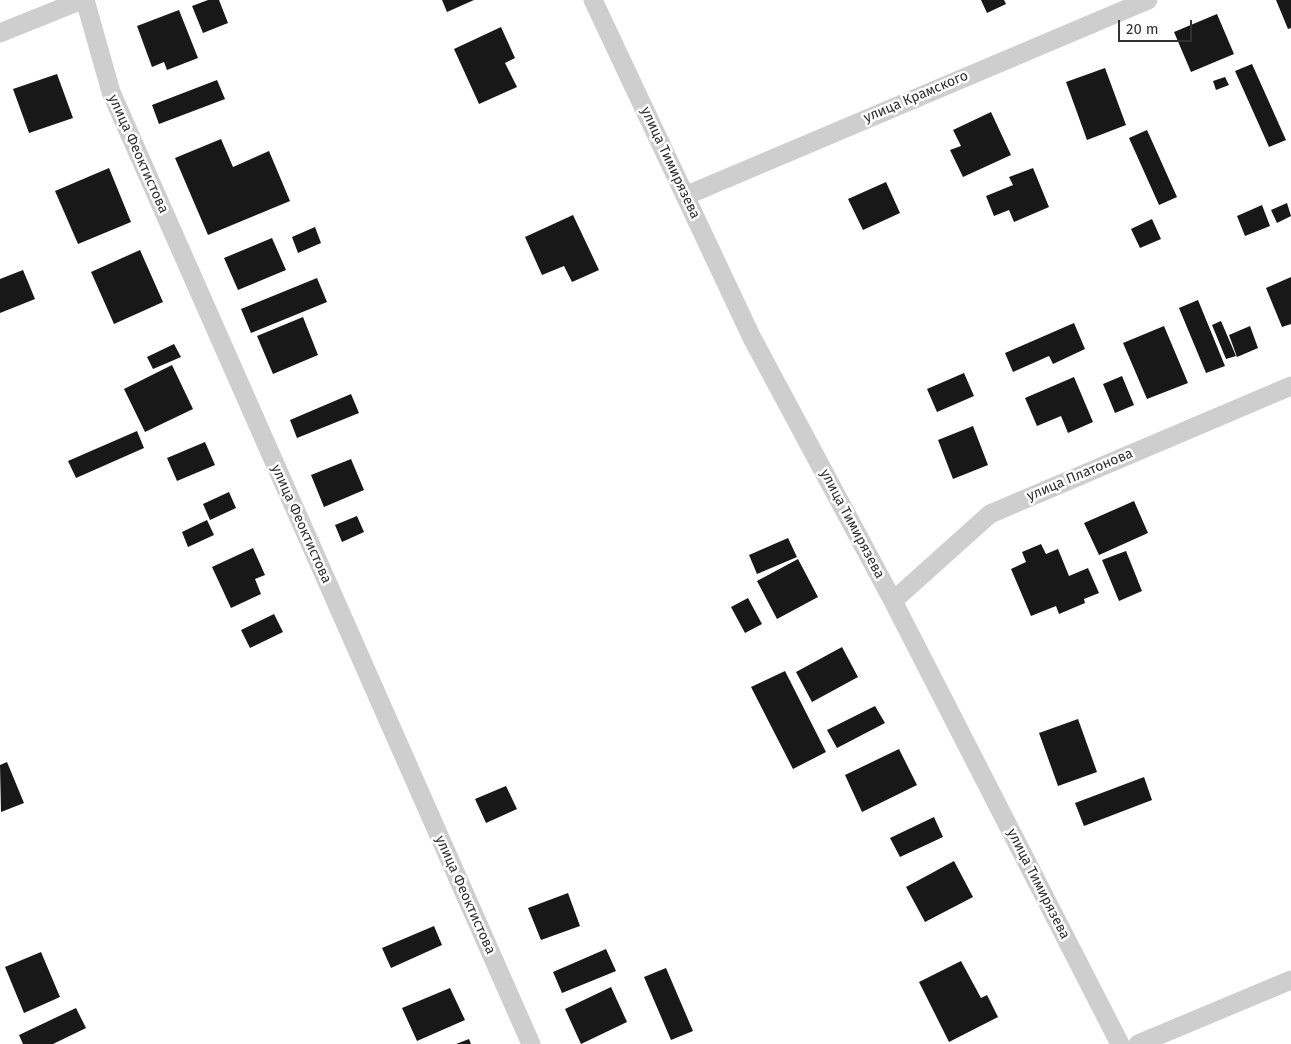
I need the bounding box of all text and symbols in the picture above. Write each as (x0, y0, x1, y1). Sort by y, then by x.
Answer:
scale bar (1121, 10, 1195, 42)
text: 20 m (1126, 20, 1159, 38)
street label: улица Крамского (861, 67, 971, 127)
street label: улица Феоктистова (104, 92, 172, 216)
street label: улица Тимирязева (637, 104, 703, 222)
street label: улица Платонова (1024, 445, 1136, 505)
street label: улица Феоктистова (267, 462, 335, 586)
street label: улица Тимирязева (816, 466, 888, 582)
street label: улица Тимирязева (1003, 826, 1073, 942)
street label: улица Феоктистова (431, 833, 499, 957)

